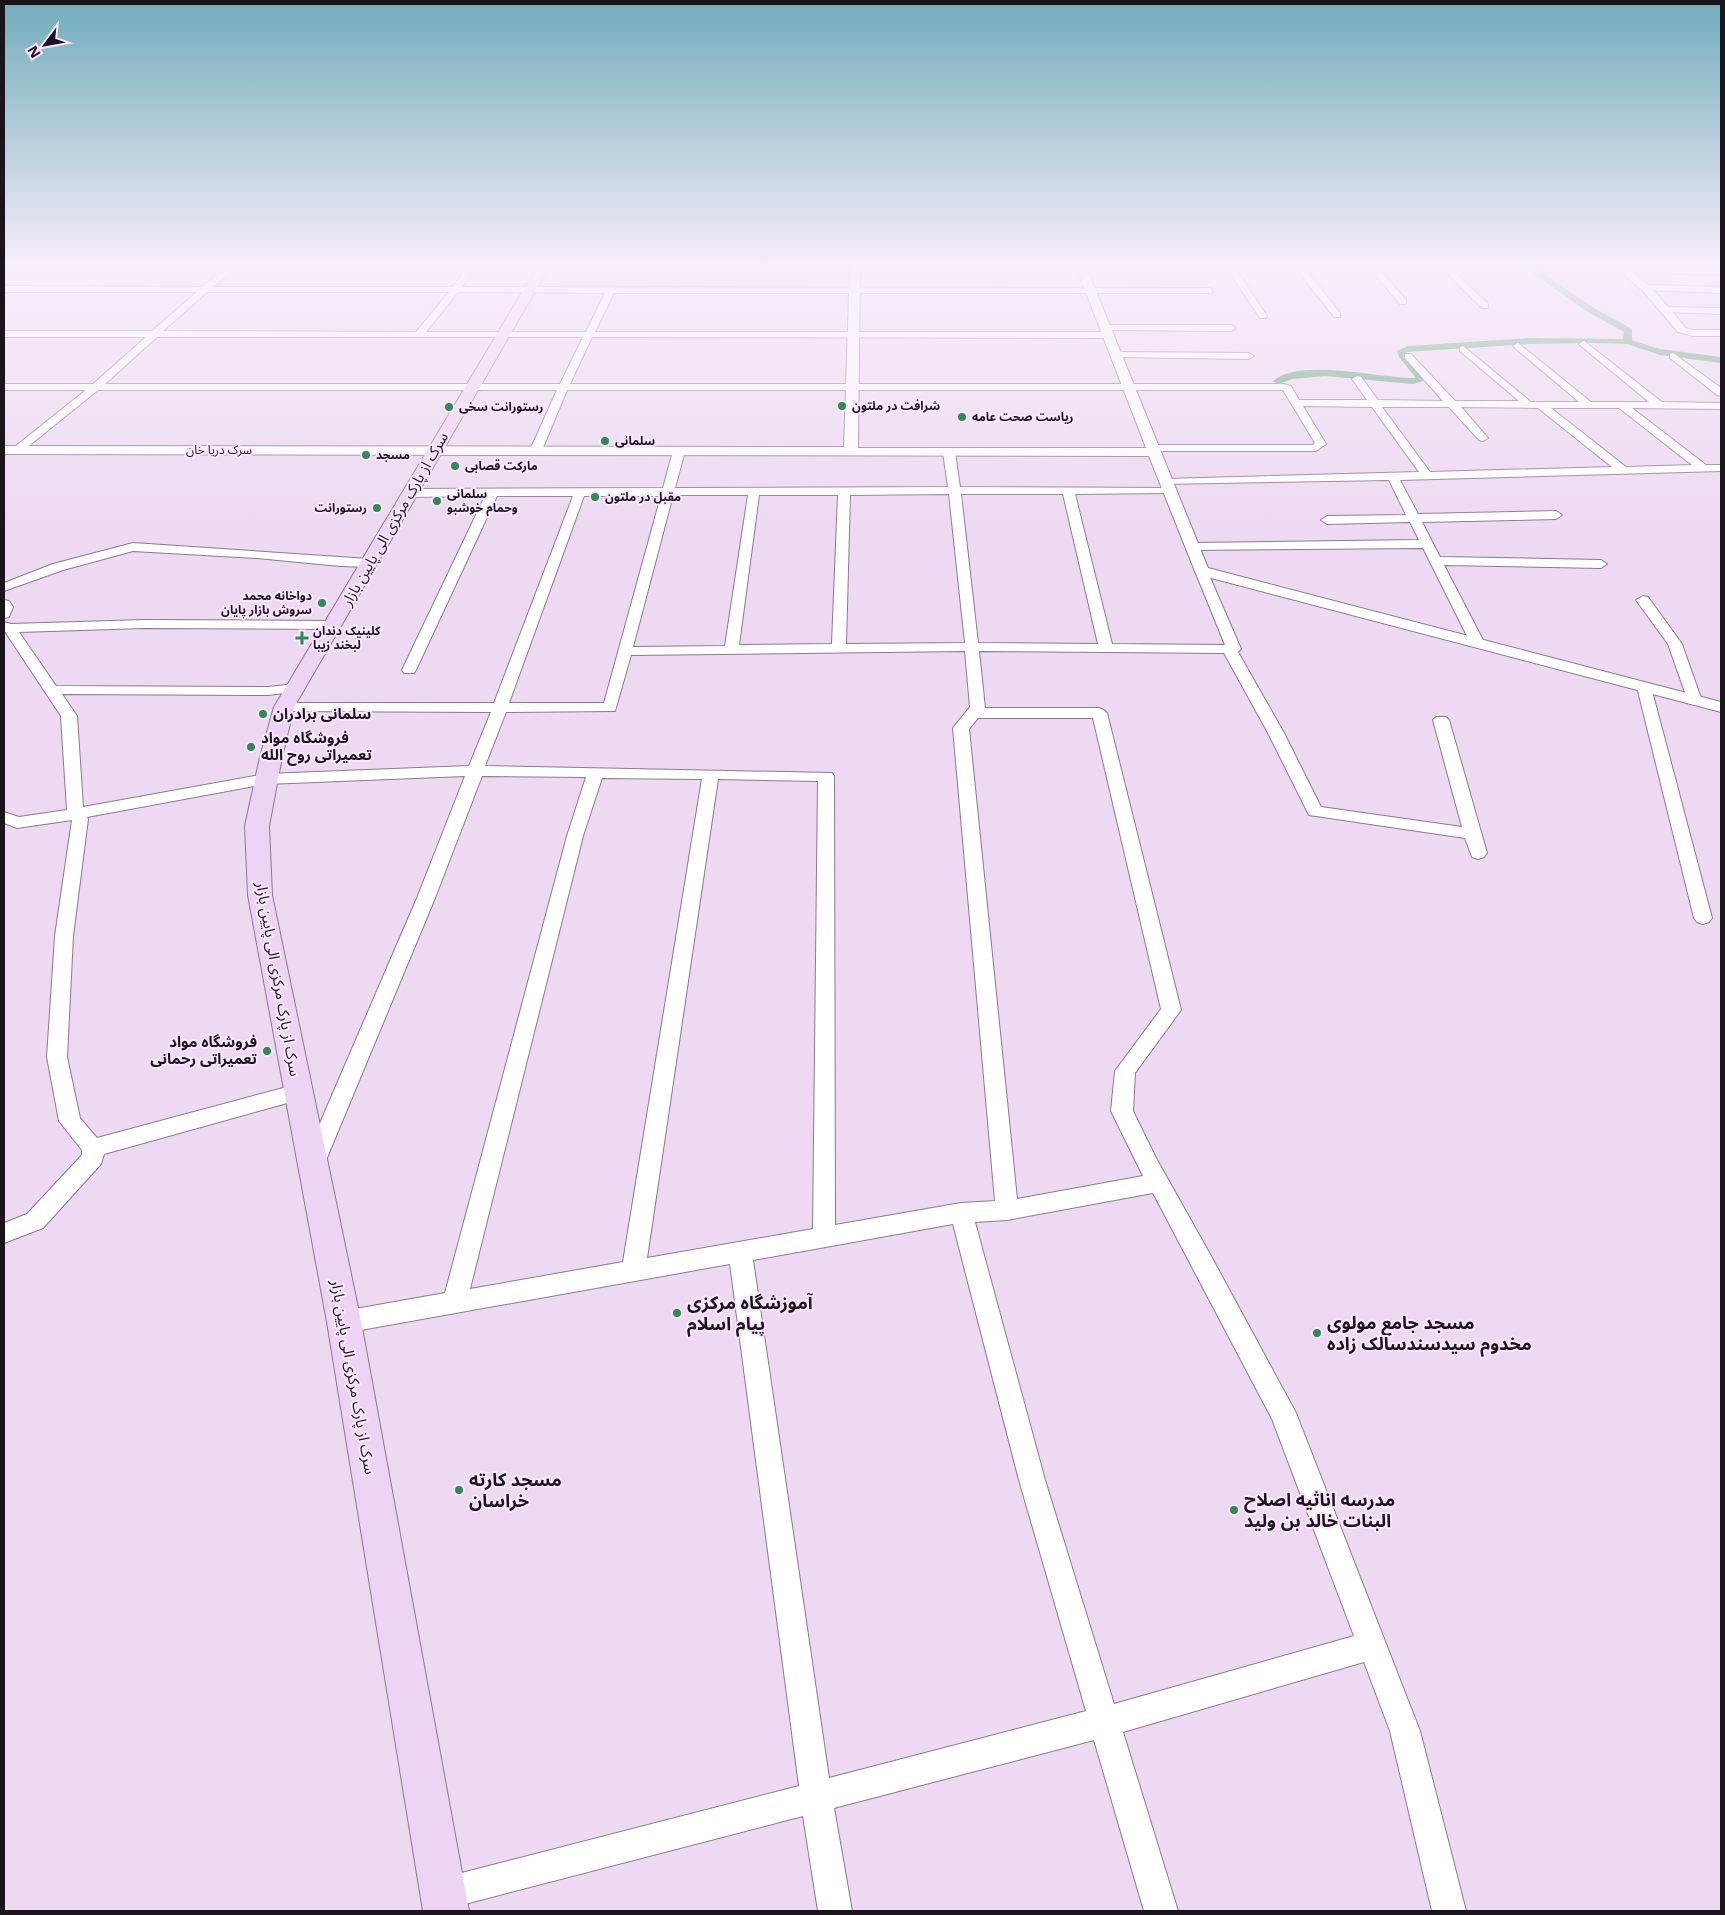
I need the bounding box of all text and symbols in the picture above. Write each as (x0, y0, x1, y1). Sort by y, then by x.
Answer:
north arrow (20, 20, 70, 70)
text: N (22, 42, 45, 62)
place label: شرافت در ملتون (852, 397, 940, 414)
place label: رستورانت سخی (459, 398, 544, 415)
marker: شرافت در ملتون (836, 400, 848, 412)
marker: رستورانت سخی (443, 401, 455, 413)
place label: ریاست صحت عامه (972, 408, 1073, 425)
marker: ریاست صحت عامه (956, 411, 968, 423)
street label: سرک از پارک مرکزی الی پایین بازار (336, 428, 453, 610)
place label: سلمانی (615, 432, 655, 449)
marker: سلمانی (599, 435, 611, 447)
street label: سرک دریا خان (186, 441, 252, 458)
place label: مسجد (376, 446, 410, 463)
marker: مسجد (360, 449, 372, 461)
place label: مارکت قصابی (465, 457, 538, 474)
marker: مارکت قصابی (449, 460, 461, 472)
place label: سلمانی وحمام خوشبو (447, 485, 518, 517)
place label: مقبل در ملتون (605, 488, 681, 505)
marker: مقبل در ملتون (589, 491, 601, 503)
marker: سلمانی وحمام خوشبو (431, 495, 443, 507)
place label: رستورانت (314, 499, 367, 516)
marker: رستورانت (371, 502, 383, 514)
place label: دواخانه محمد سروش بازار پایان (221, 587, 312, 619)
marker: دواخانه محمد سروش بازار پایان (316, 597, 328, 609)
place label: کلینیک دندان لبخند زیبا (313, 622, 381, 653)
marker: کلینیک دندان لبخند زیبا (295, 631, 309, 645)
place label: سلمانی برادران (273, 703, 371, 723)
marker: سلمانی برادران (257, 708, 269, 720)
place label: فروشگاه مواد تعمیراتی روح الله (261, 727, 372, 766)
marker: فروشگاه مواد تعمیراتی روح الله (245, 741, 257, 753)
street label: سرک از پارک مرکزی الی پایین بازار (251, 879, 306, 1078)
place label: فروشگاه مواد تعمیراتی رحمانی (150, 1031, 258, 1068)
marker: فروشگاه مواد تعمیراتی رحمانی (261, 1045, 273, 1057)
street label: سرک از پارک مرکزی الی پایین بازار (326, 1277, 381, 1476)
place label: آموزشگاه مرکزی پیام اسلام (687, 1290, 814, 1337)
marker: آموزشگاه مرکزی پیام اسلام (671, 1307, 683, 1319)
place label: مسجد جامع مولوی مخدوم سیدسندسالک زاده (1327, 1310, 1532, 1357)
marker: مسجد جامع مولوی مخدوم سیدسندسالک زاده (1311, 1327, 1323, 1339)
place label: مسجد کارته خراسان (469, 1467, 562, 1512)
marker: مسجد کارته خراسان (453, 1484, 465, 1496)
place label: مدرسه اناثیه اصلاح البنات خالد بن ولید (1244, 1487, 1395, 1532)
marker: مدرسه اناثیه اصلاح البنات خالد بن ولید (1228, 1504, 1240, 1516)

